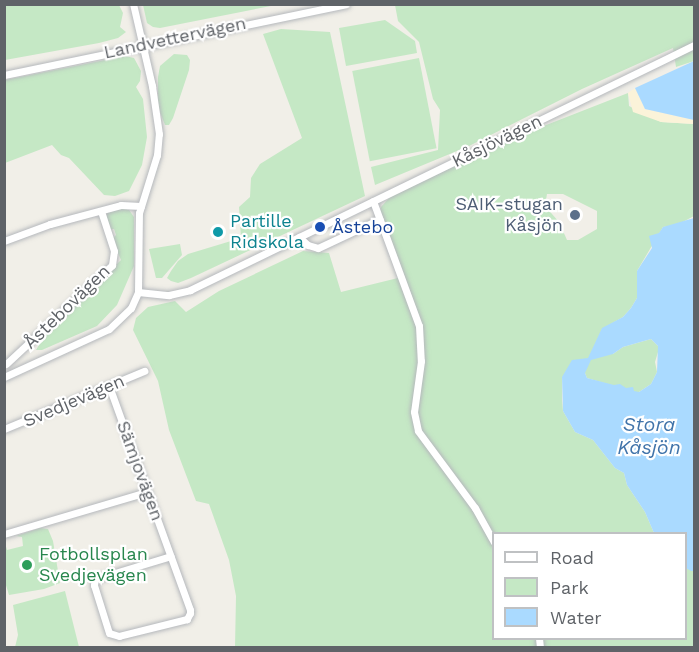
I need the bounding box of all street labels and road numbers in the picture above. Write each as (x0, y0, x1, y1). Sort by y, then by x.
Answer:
street label: Landvettervägen (102, 12, 248, 64)
street label: Kåsjövägen (449, 110, 545, 172)
street label: Åstebovägen (19, 260, 115, 354)
street label: Svedjevägen (20, 370, 128, 432)
street label: Sämjovägen (112, 418, 168, 524)

